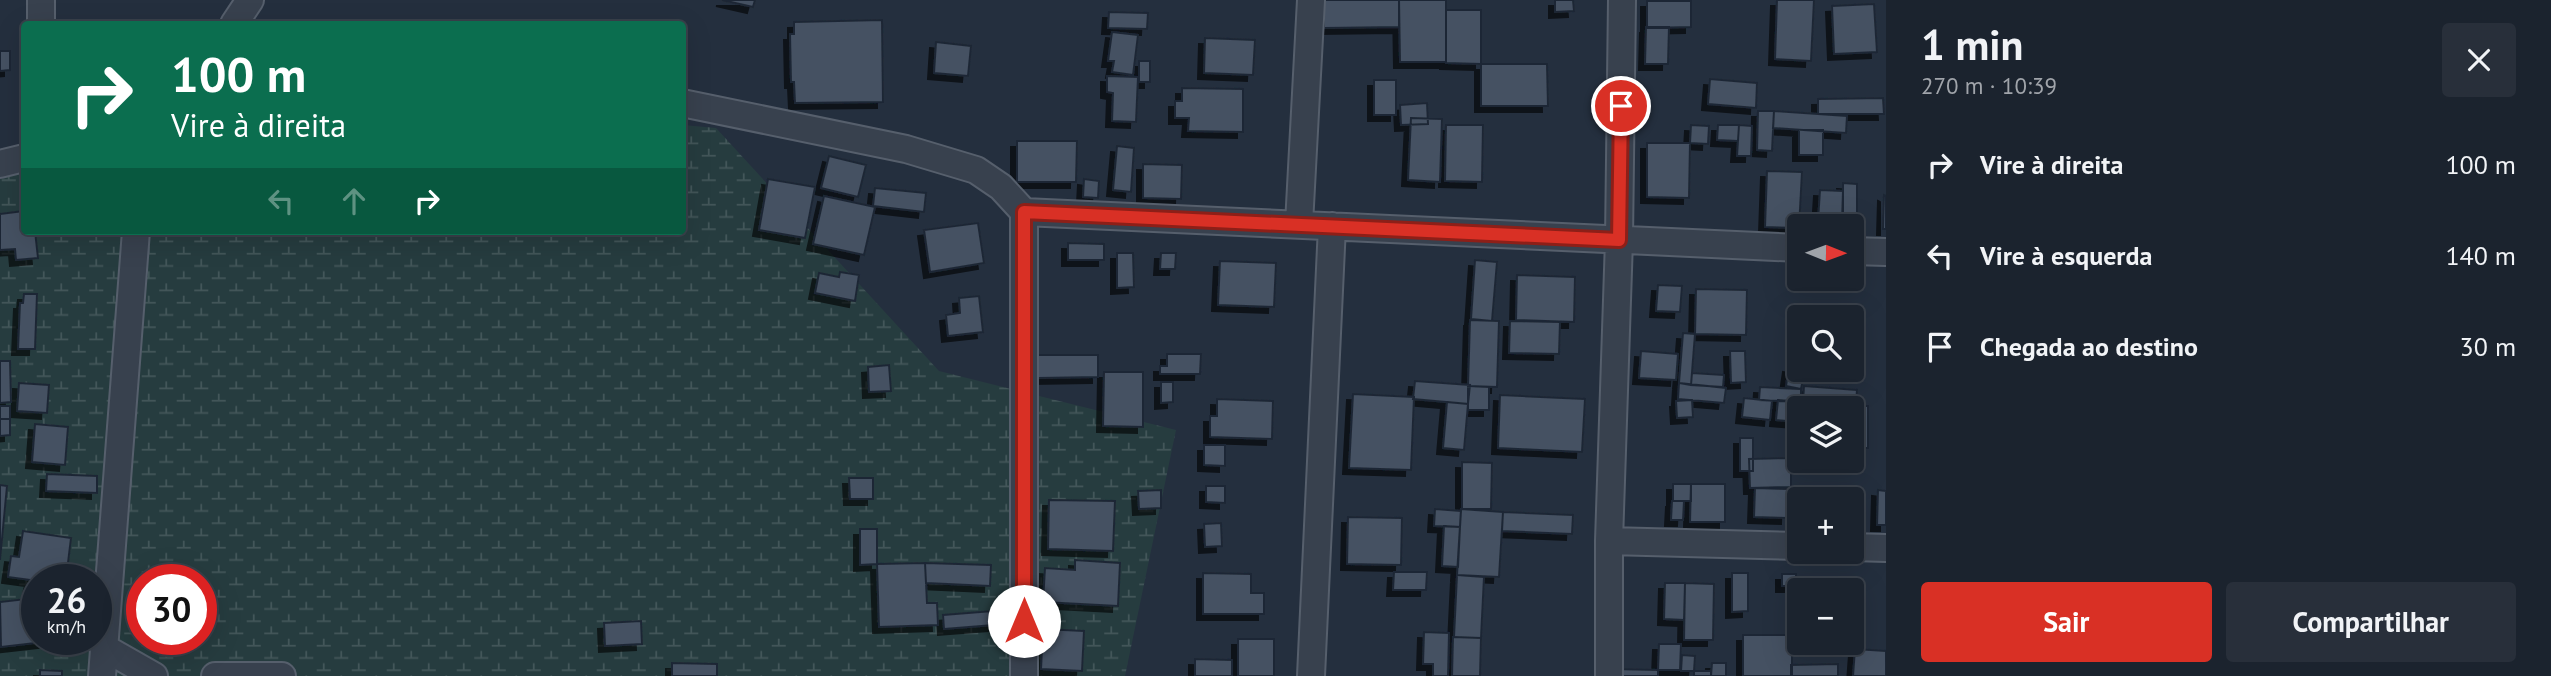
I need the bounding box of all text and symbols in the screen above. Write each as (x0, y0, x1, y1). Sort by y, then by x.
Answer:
text: 1 min (1921, 17, 2023, 72)
button: close (2442, 23, 2516, 97)
text: 100 m (171, 42, 306, 106)
icon: right (56, 49, 147, 140)
text: 270 m · 10:39 (1921, 71, 2057, 100)
pin (1591, 76, 1651, 136)
icon: arrive (1602, 87, 1640, 125)
text: Vire à direita (171, 104, 346, 146)
icon: right (1921, 146, 1959, 184)
text: Vire à direita (1980, 148, 2123, 181)
text: 100 m (2445, 148, 2516, 181)
icon: left (262, 182, 300, 220)
icon: ahead (335, 182, 373, 220)
icon: right (408, 182, 446, 220)
north arrow (1787, 214, 1864, 290)
map controls (1787, 214, 1864, 655)
icon: left (1921, 237, 1959, 275)
text: Vire à esquerda (1980, 239, 2152, 272)
text: 140 m (2445, 239, 2516, 272)
button: search (1787, 305, 1864, 382)
icon: arrive (1921, 328, 1959, 366)
text: Chegada ao destino (1980, 330, 2198, 363)
text: 30 m (2460, 330, 2516, 363)
button: layers (1787, 396, 1864, 473)
button: + (1787, 487, 1864, 564)
speed limit sign: 30 (126, 564, 217, 655)
text: 26 (47, 577, 86, 623)
button: − (1787, 578, 1864, 655)
button: Sair (1921, 582, 2212, 662)
button: Compartilhar (2226, 582, 2516, 662)
position arrow (987, 584, 1061, 658)
text: km/h (47, 615, 86, 638)

